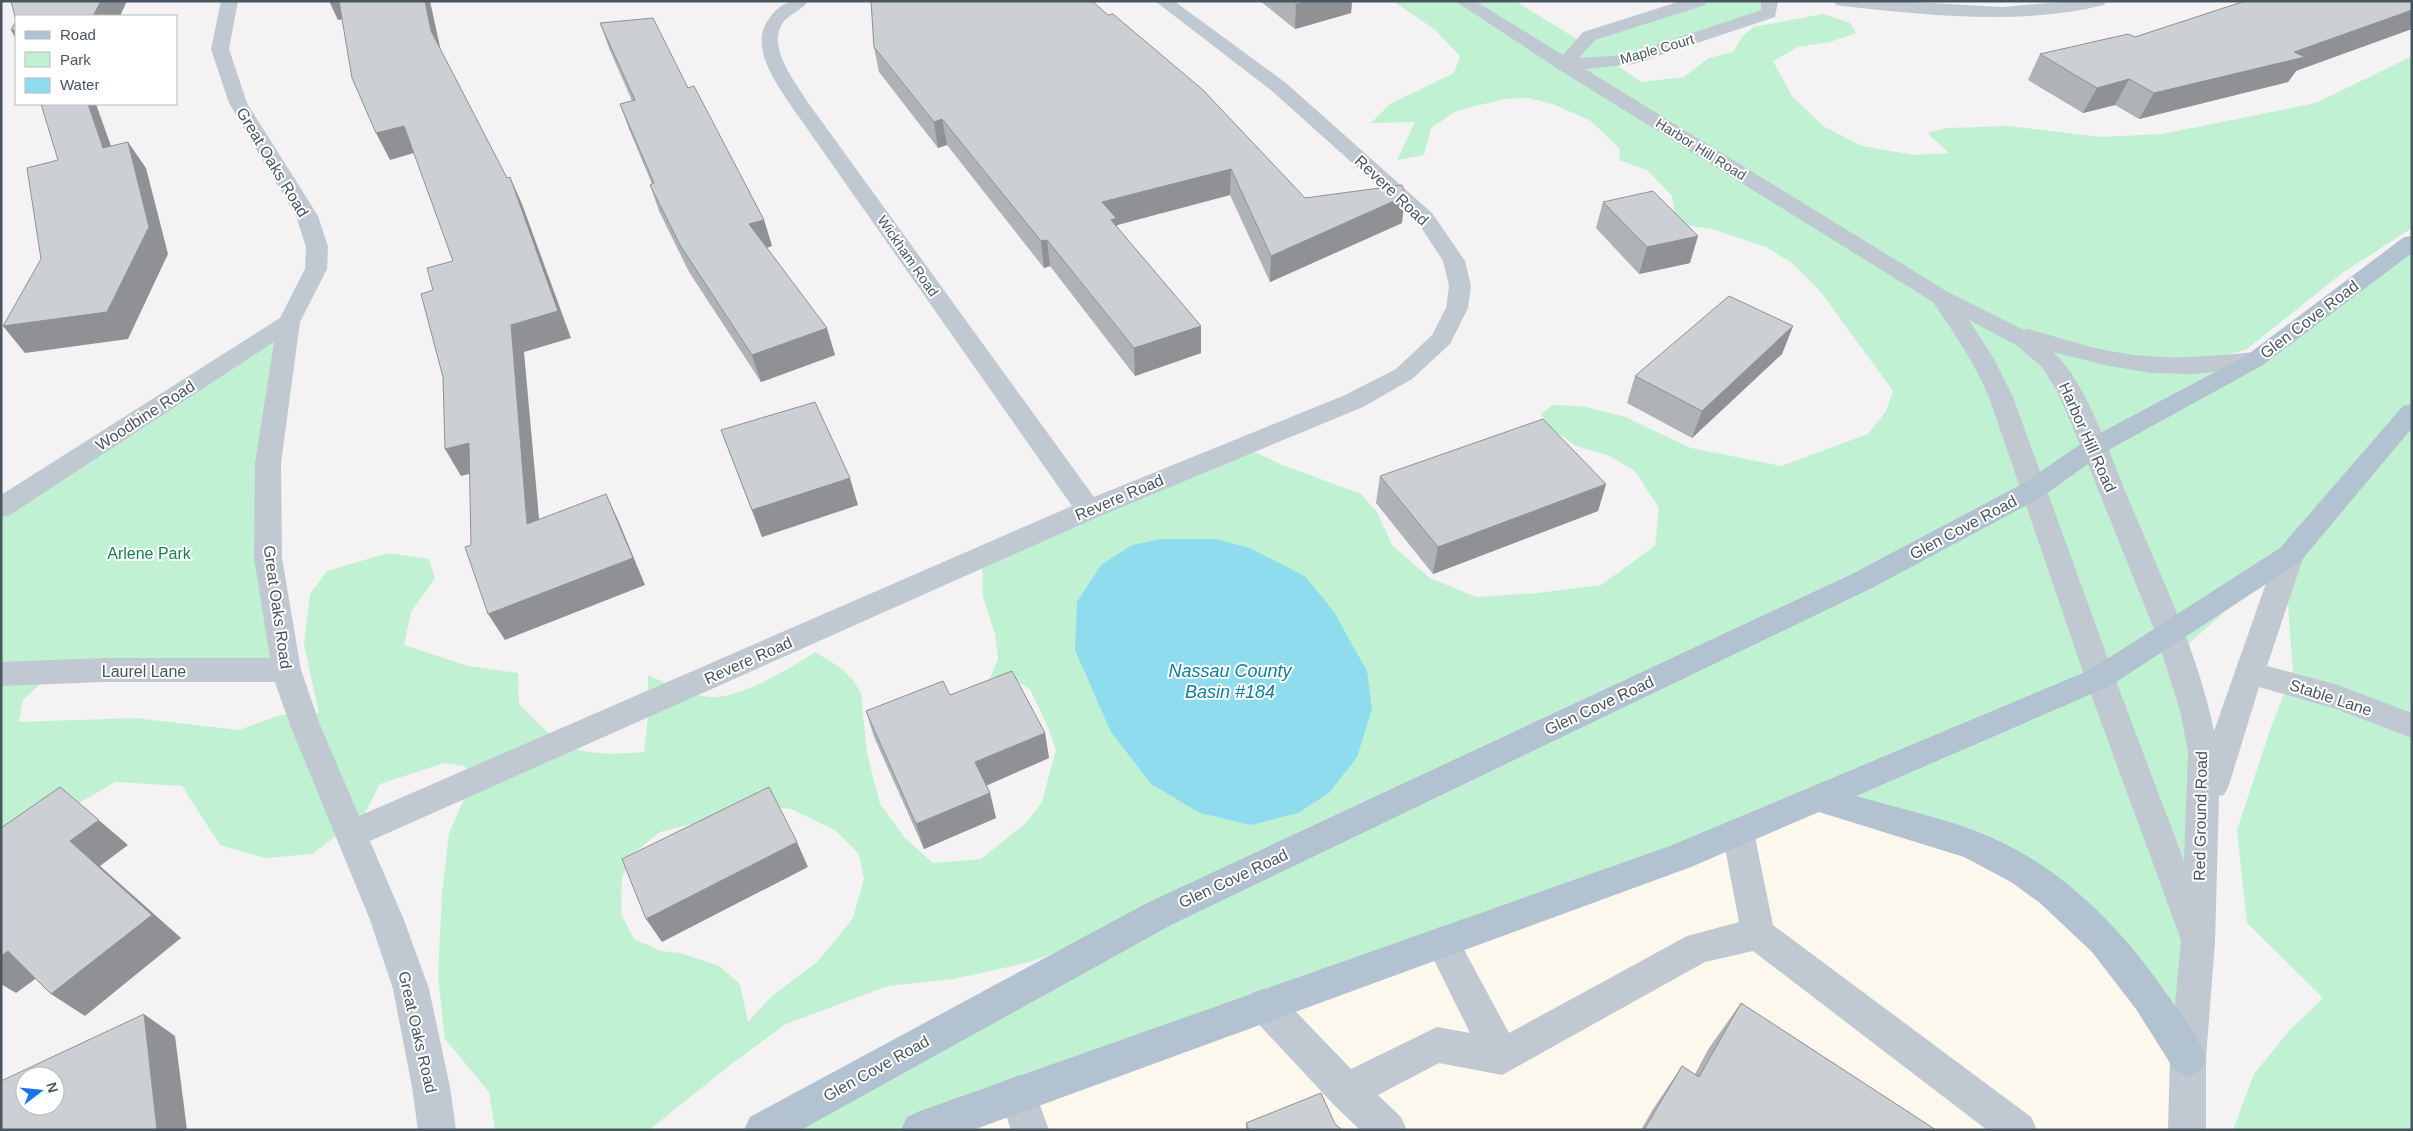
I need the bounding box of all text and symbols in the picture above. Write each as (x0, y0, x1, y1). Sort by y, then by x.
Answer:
legend (15, 15, 178, 105)
text: Road (60, 26, 96, 43)
street label: Maple Court (1618, 31, 1696, 67)
text: Park (60, 51, 91, 68)
text: Water (60, 76, 99, 93)
street label: Great Oaks Road (233, 105, 312, 220)
street label: Harbor Hill Road (1653, 115, 1749, 183)
street label: Revere Road (1351, 152, 1432, 229)
street label: Wickham Road (874, 213, 942, 299)
street label: Glen Cove Road (2257, 277, 2362, 362)
street label: Woodbine Road (93, 377, 198, 454)
street label: Harbor Hill Road (2056, 380, 2119, 495)
street label: Revere Road (1072, 471, 1166, 524)
street label: Glen Cove Road (1907, 492, 2019, 563)
street label: Great Oaks Road (260, 544, 295, 670)
park label: Arlene Park (107, 545, 192, 562)
street label: Revere Road (702, 634, 795, 687)
water label: Nassau County Basin #184 (1168, 661, 1293, 702)
street label: Laurel Lane (102, 663, 186, 680)
street label: Glen Cove Road (1542, 673, 1656, 738)
street label: Stable Lane (2288, 676, 2374, 719)
street label: Red Ground Road (2191, 751, 2210, 881)
street label: Glen Cove Road (1176, 846, 1290, 911)
street label: Great Oaks Road (395, 970, 440, 1095)
street label: Glen Cove Road (820, 1032, 932, 1105)
north arrow (15, 1066, 65, 1116)
text: N (43, 1080, 62, 1094)

